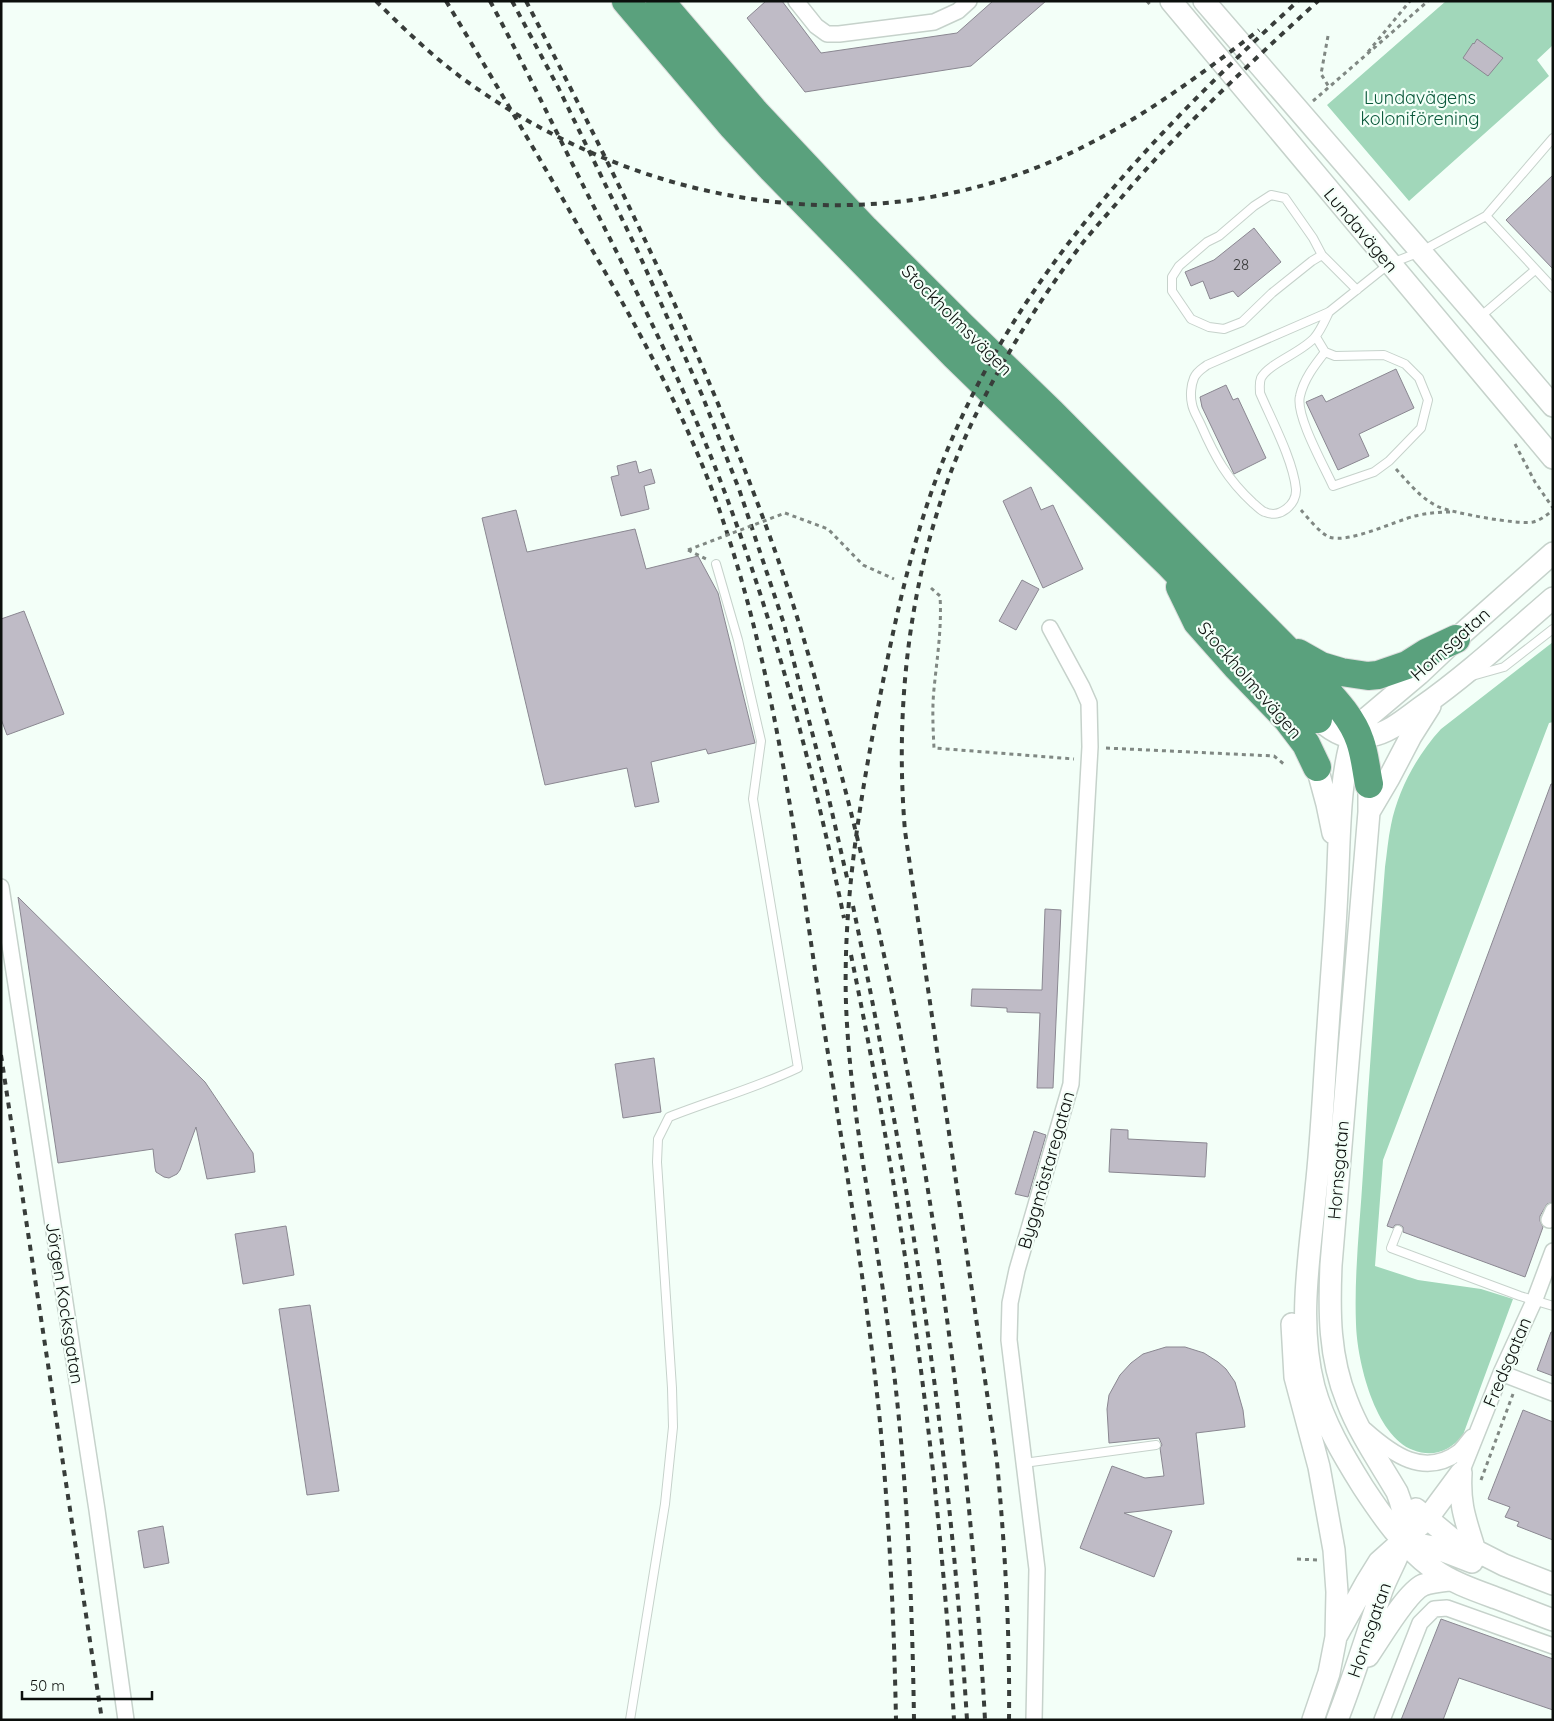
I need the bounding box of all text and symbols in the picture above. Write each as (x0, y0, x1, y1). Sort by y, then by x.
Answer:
park label: Lundavägens koloniförening (1360, 86, 1480, 130)
street label: Lundavägen (1319, 183, 1403, 277)
house number: 28 (1233, 255, 1249, 274)
street label: Stockholmsvägen (897, 260, 1017, 380)
street label: Hornsgatan (1405, 602, 1495, 686)
street label: Stockholmsvägen (1193, 617, 1307, 743)
street label: Byggmästaregatan (1012, 1088, 1080, 1252)
street label: Hornsgatan (1322, 1120, 1354, 1220)
street label: Jörgen Kocksgatan (41, 1220, 89, 1386)
street label: Fredsgatan (1478, 1314, 1536, 1410)
street label: Hornsgatan (1342, 1579, 1396, 1681)
scale bar (22, 1668, 152, 1700)
text: 50 m (30, 1676, 65, 1695)

